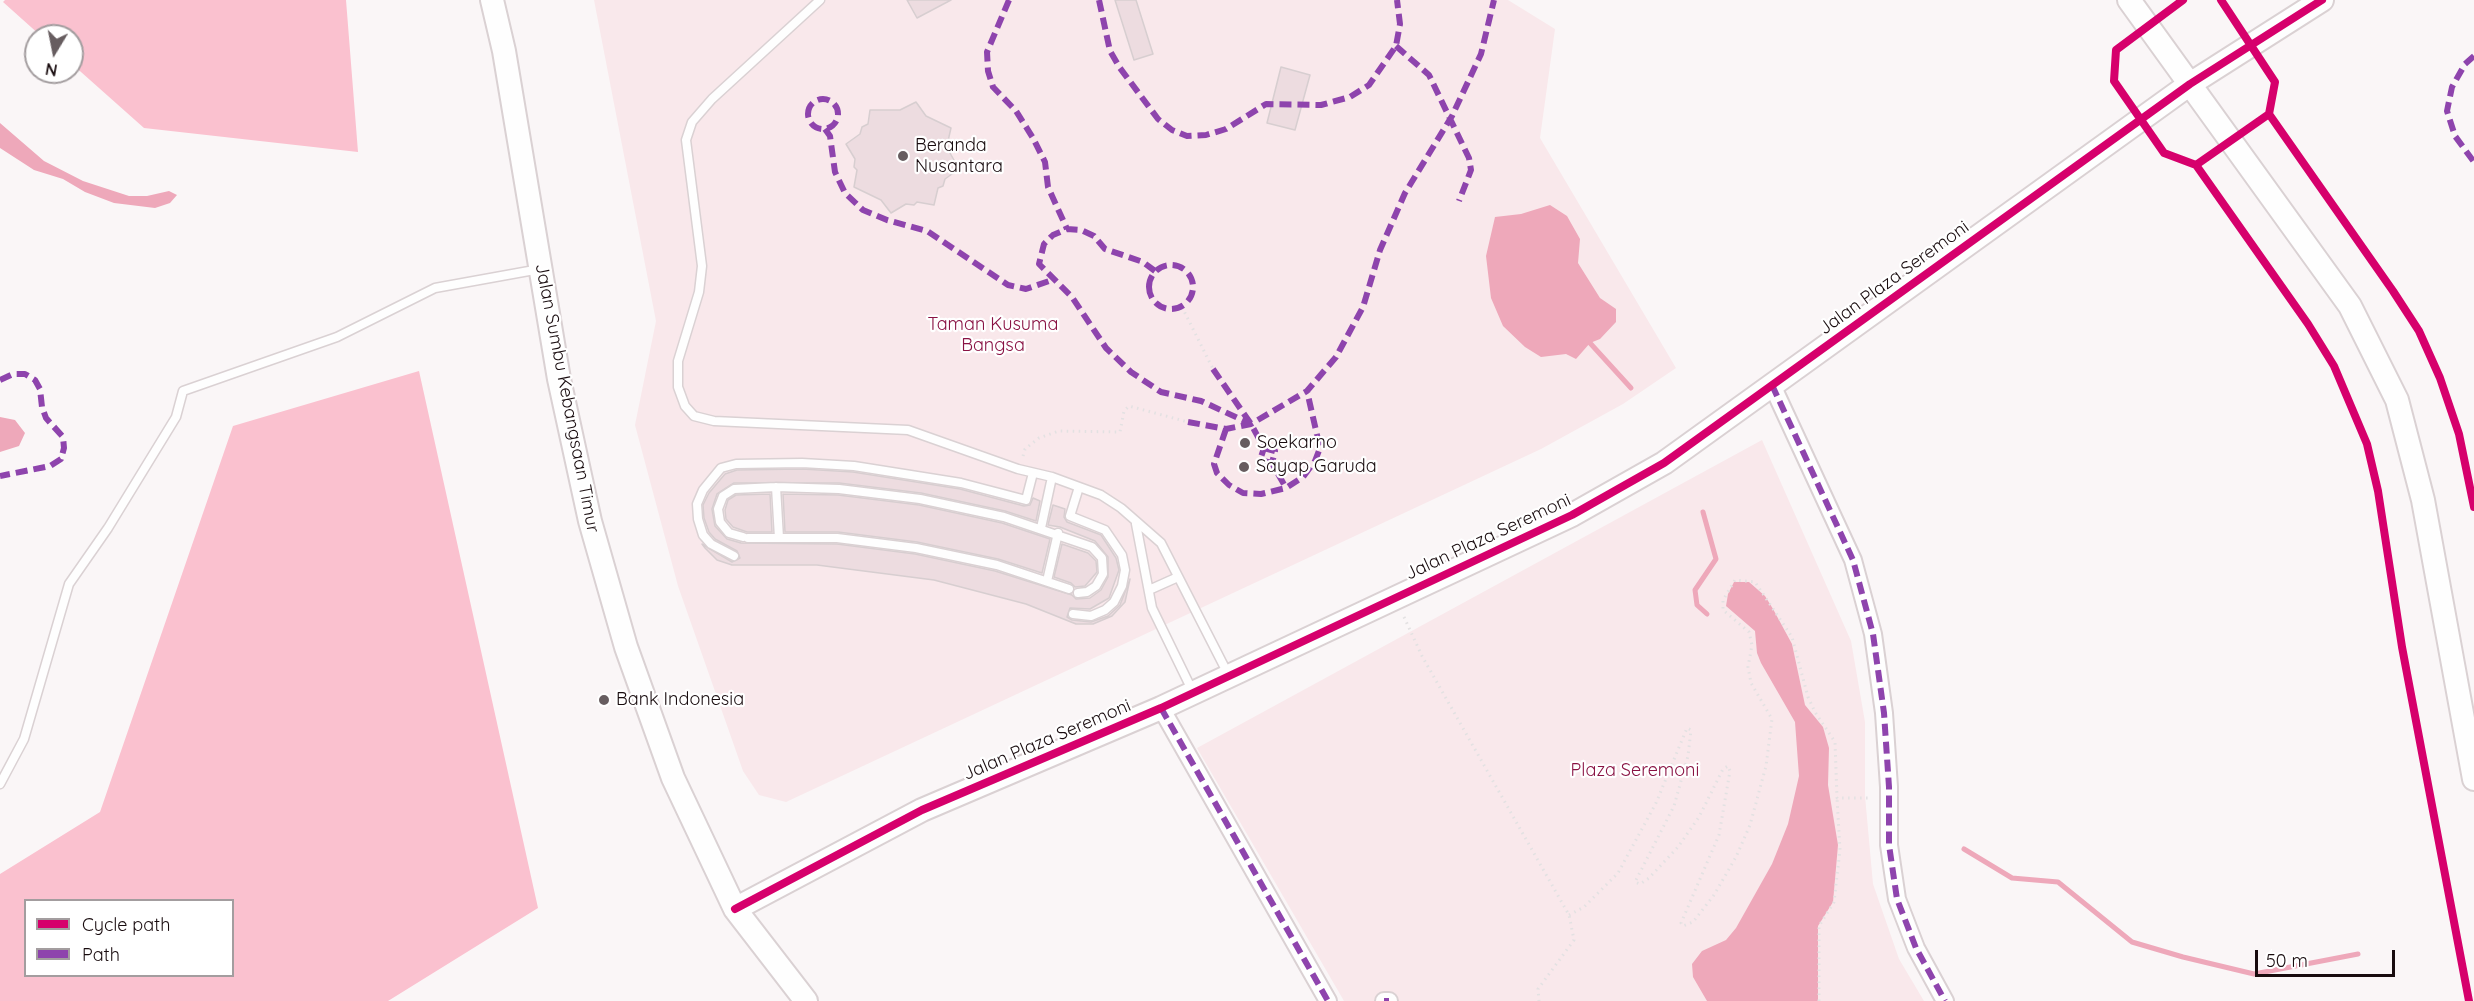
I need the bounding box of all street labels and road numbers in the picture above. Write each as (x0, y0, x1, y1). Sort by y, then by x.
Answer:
street label: Jalan Plaza Seremoni (1815, 216, 1973, 340)
street label: Jalan Sumbu Kebangsaan Timur (530, 262, 604, 534)
street label: Jalan Plaza Seremoni (1402, 489, 1574, 585)
street label: Jalan Plaza Seremoni (960, 695, 1134, 785)

